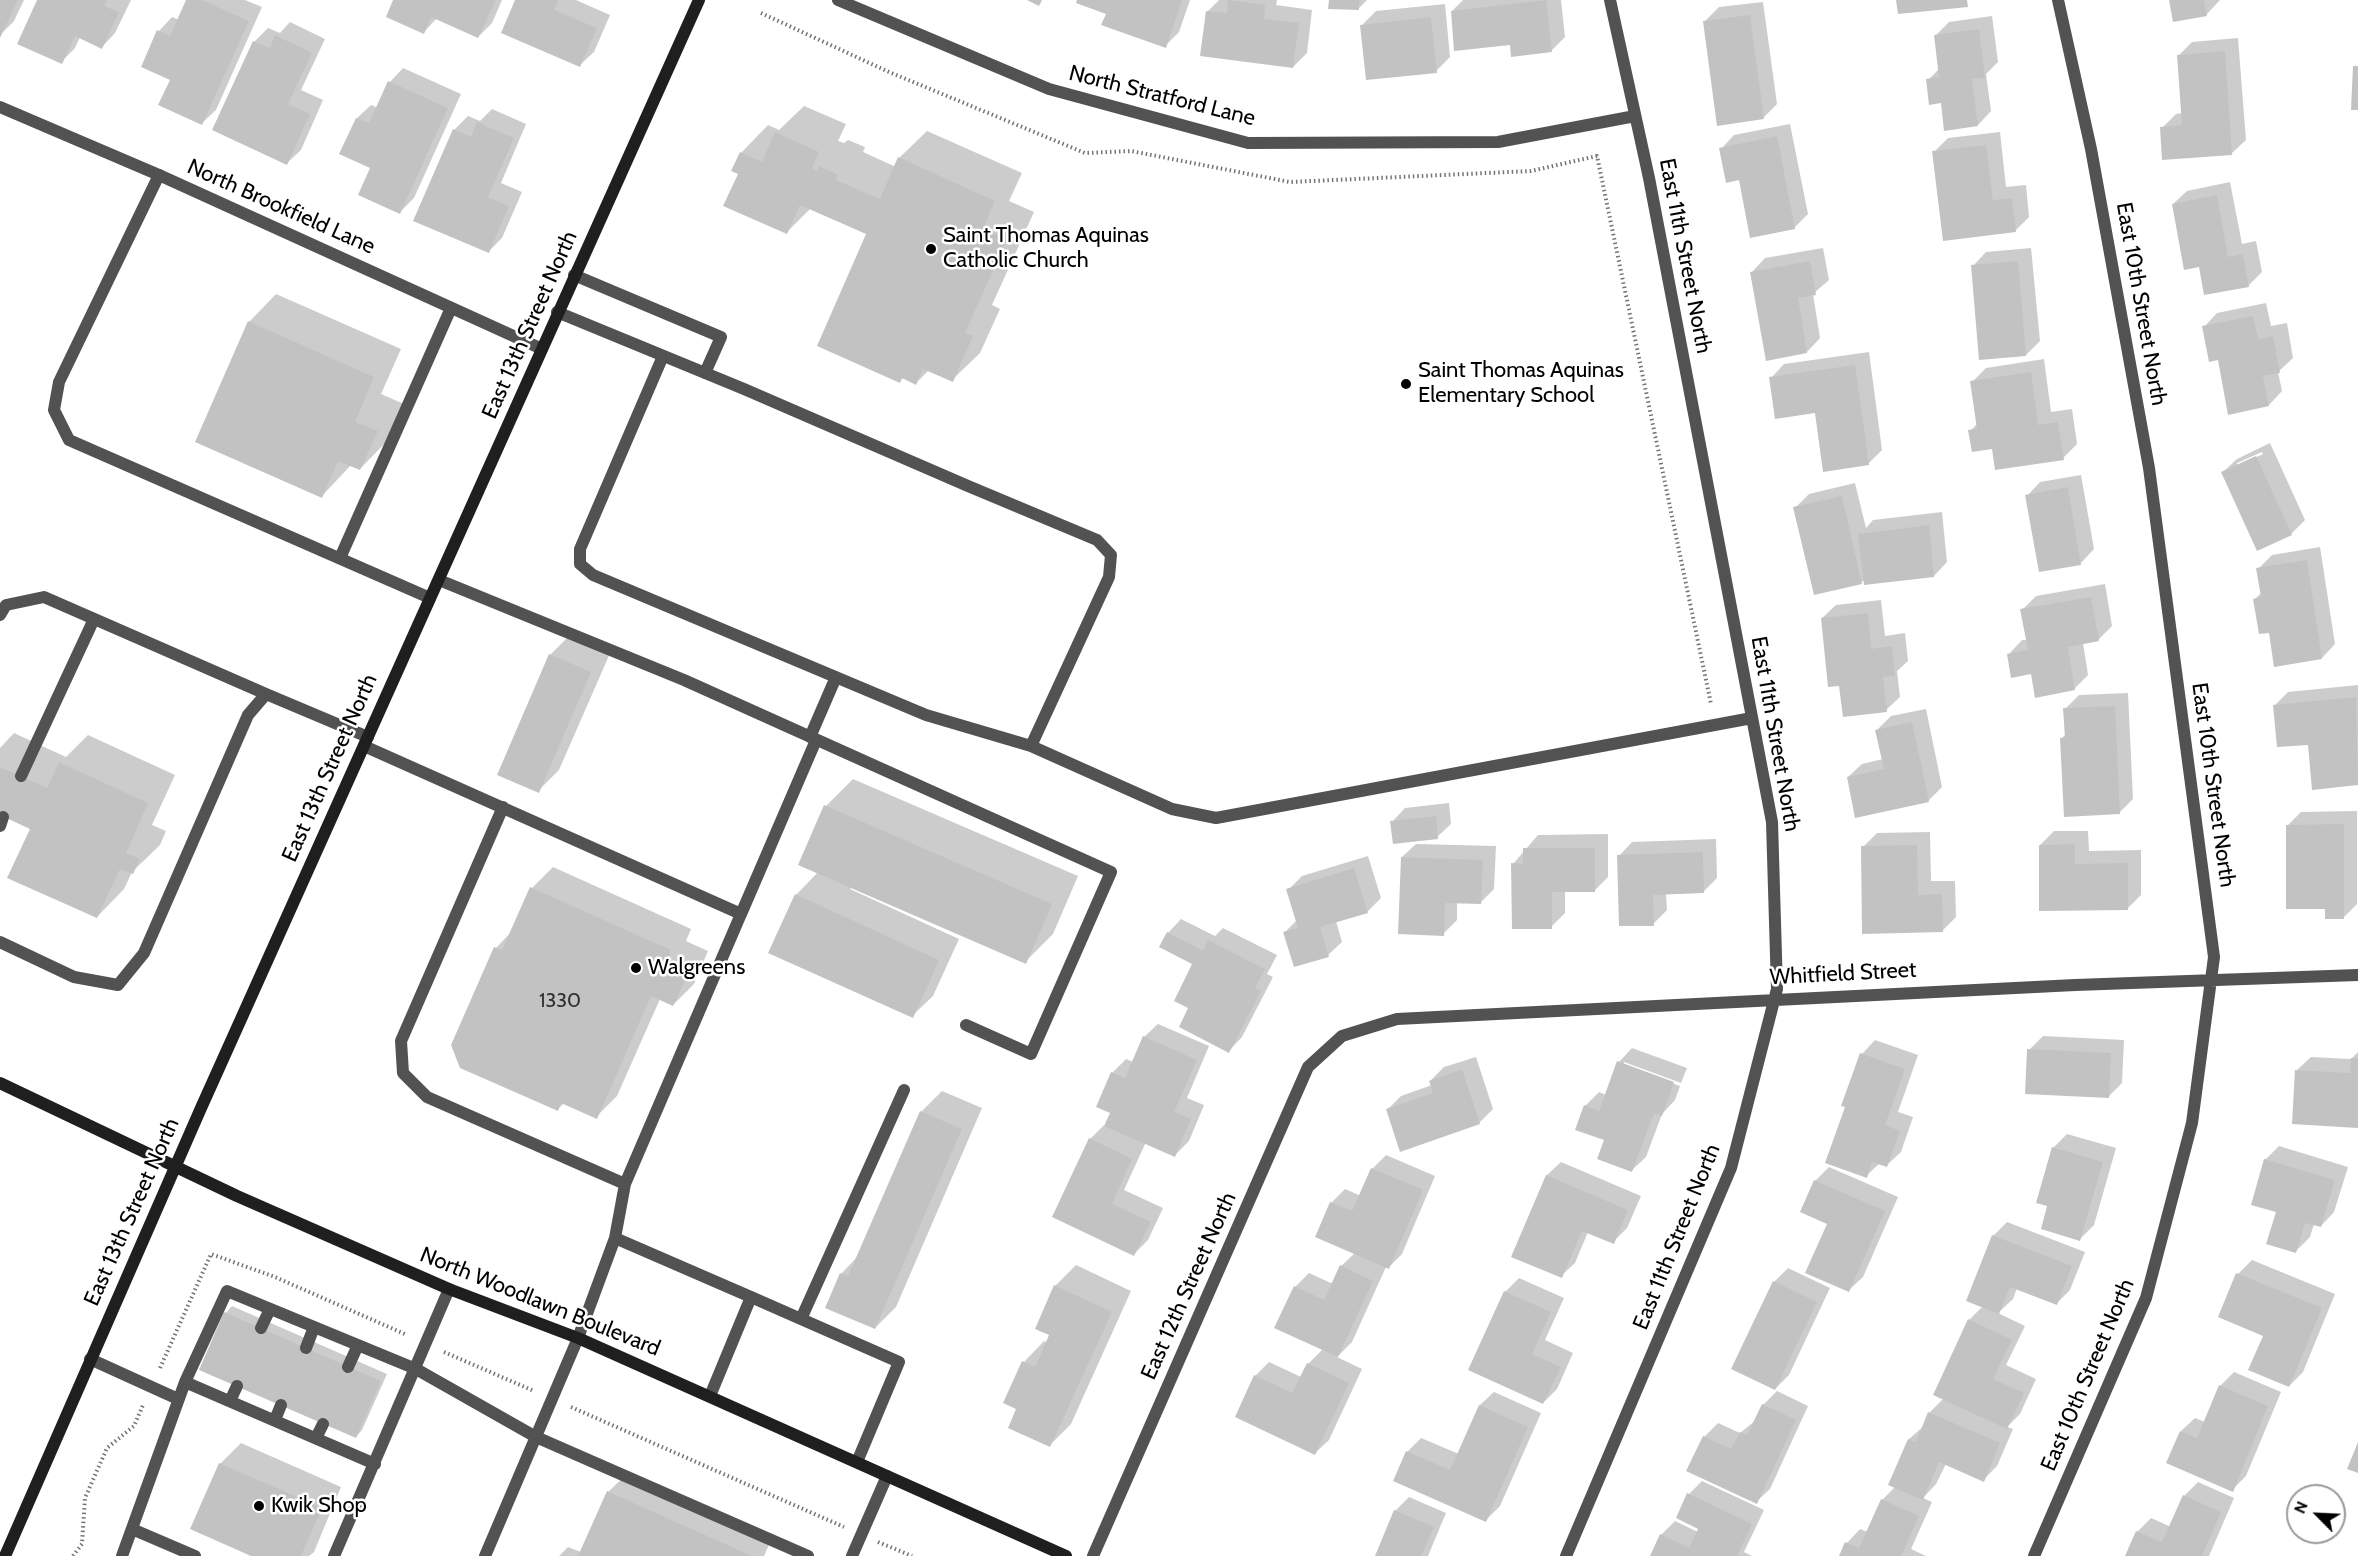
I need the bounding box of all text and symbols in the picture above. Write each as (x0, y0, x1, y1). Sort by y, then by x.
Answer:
street label: North Stratford Lane (1066, 60, 1258, 132)
street label: North Brookfield Lane (183, 154, 379, 260)
street label: East 11th Street North (1653, 156, 1717, 356)
street label: East 10th Street North (2110, 200, 2172, 408)
place label: Saint Thomas Aquinas Catholic Church (943, 223, 1149, 274)
street label: East 13th Street North (477, 227, 583, 423)
marker: Saint Thomas Aquinas Catholic Church (924, 242, 938, 256)
place label: Saint Thomas Aquinas Elementary School (1418, 358, 1624, 410)
marker: Saint Thomas Aquinas Elementary School (1399, 377, 1413, 391)
street label: East 11th Street North (1745, 634, 1805, 834)
street label: East 13th Street North (277, 670, 383, 866)
street label: East 10th Street North (2186, 681, 2240, 889)
place label: Walgreens (648, 955, 745, 981)
street label: Whitfield Street (1769, 957, 1917, 991)
marker: Walgreens (629, 961, 643, 975)
house number: 1330 (539, 989, 581, 1013)
street label: East 13th Street North (79, 1114, 185, 1310)
street label: East 11th Street North (1628, 1140, 1726, 1334)
street label: East 12th Street North (1136, 1188, 1242, 1384)
street label: North Woodlawn Boulevard (416, 1242, 664, 1362)
street label: East 10th Street North (2036, 1275, 2140, 1475)
north arrow (2286, 1484, 2346, 1544)
place label: Kwik Shop (271, 1493, 367, 1519)
text: N (2290, 1498, 2312, 1516)
marker: Kwik Shop (252, 1499, 266, 1513)

